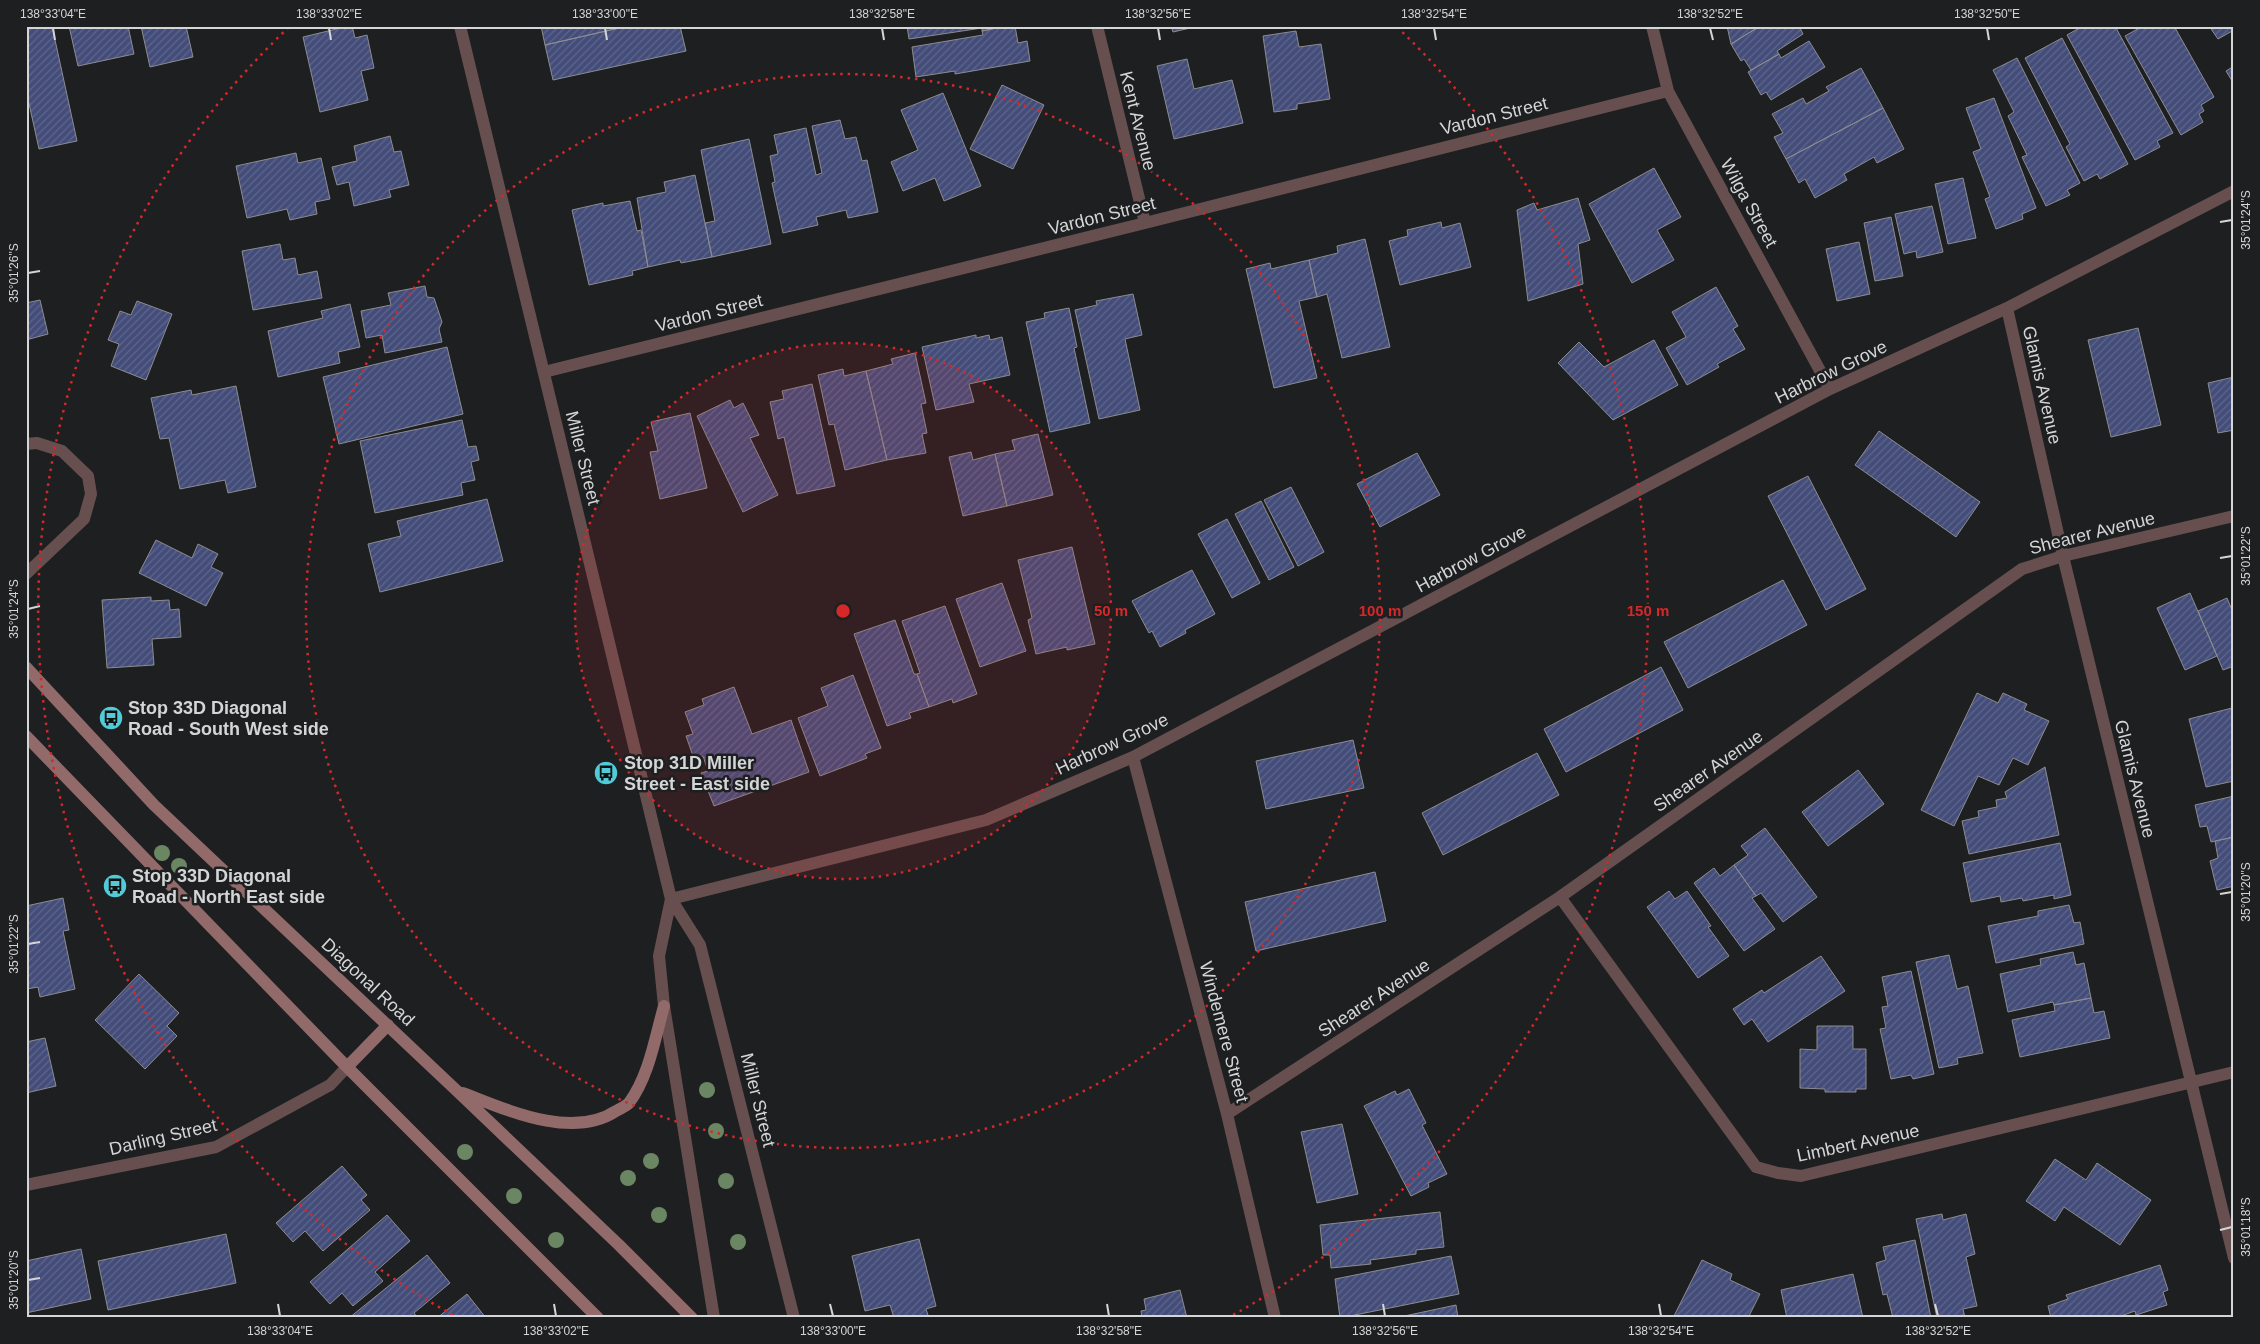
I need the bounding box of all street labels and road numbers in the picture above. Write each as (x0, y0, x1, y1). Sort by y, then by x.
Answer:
street label: Kent Avenue (1116, 69, 1160, 173)
street label: Vardon Street (1438, 93, 1550, 139)
street label: Wilga Street (1716, 155, 1782, 251)
street label: Vardon Street (1046, 193, 1158, 239)
street label: Vardon Street (653, 290, 765, 336)
street label: Glamis Avenue (2019, 324, 2065, 446)
street label: Harbrow Grove (1772, 336, 1890, 408)
street label: Miller Street (562, 409, 604, 507)
street label: Shearer Avenue (2027, 508, 2157, 558)
street label: Harbrow Grove (1412, 522, 1530, 596)
street label: Harbrow Grove (1052, 709, 1172, 779)
street label: Glamis Avenue (2111, 718, 2159, 840)
street label: Shearer Avenue (1650, 726, 1766, 816)
street label: Diagonal Road (318, 934, 418, 1030)
street label: Shearer Avenue (1315, 955, 1433, 1041)
street label: Windemere Street (1196, 959, 1252, 1105)
street label: Miller Street (737, 1051, 779, 1149)
street label: Darling Street (107, 1115, 219, 1159)
street label: Limbert Avenue (1795, 1120, 1921, 1166)

